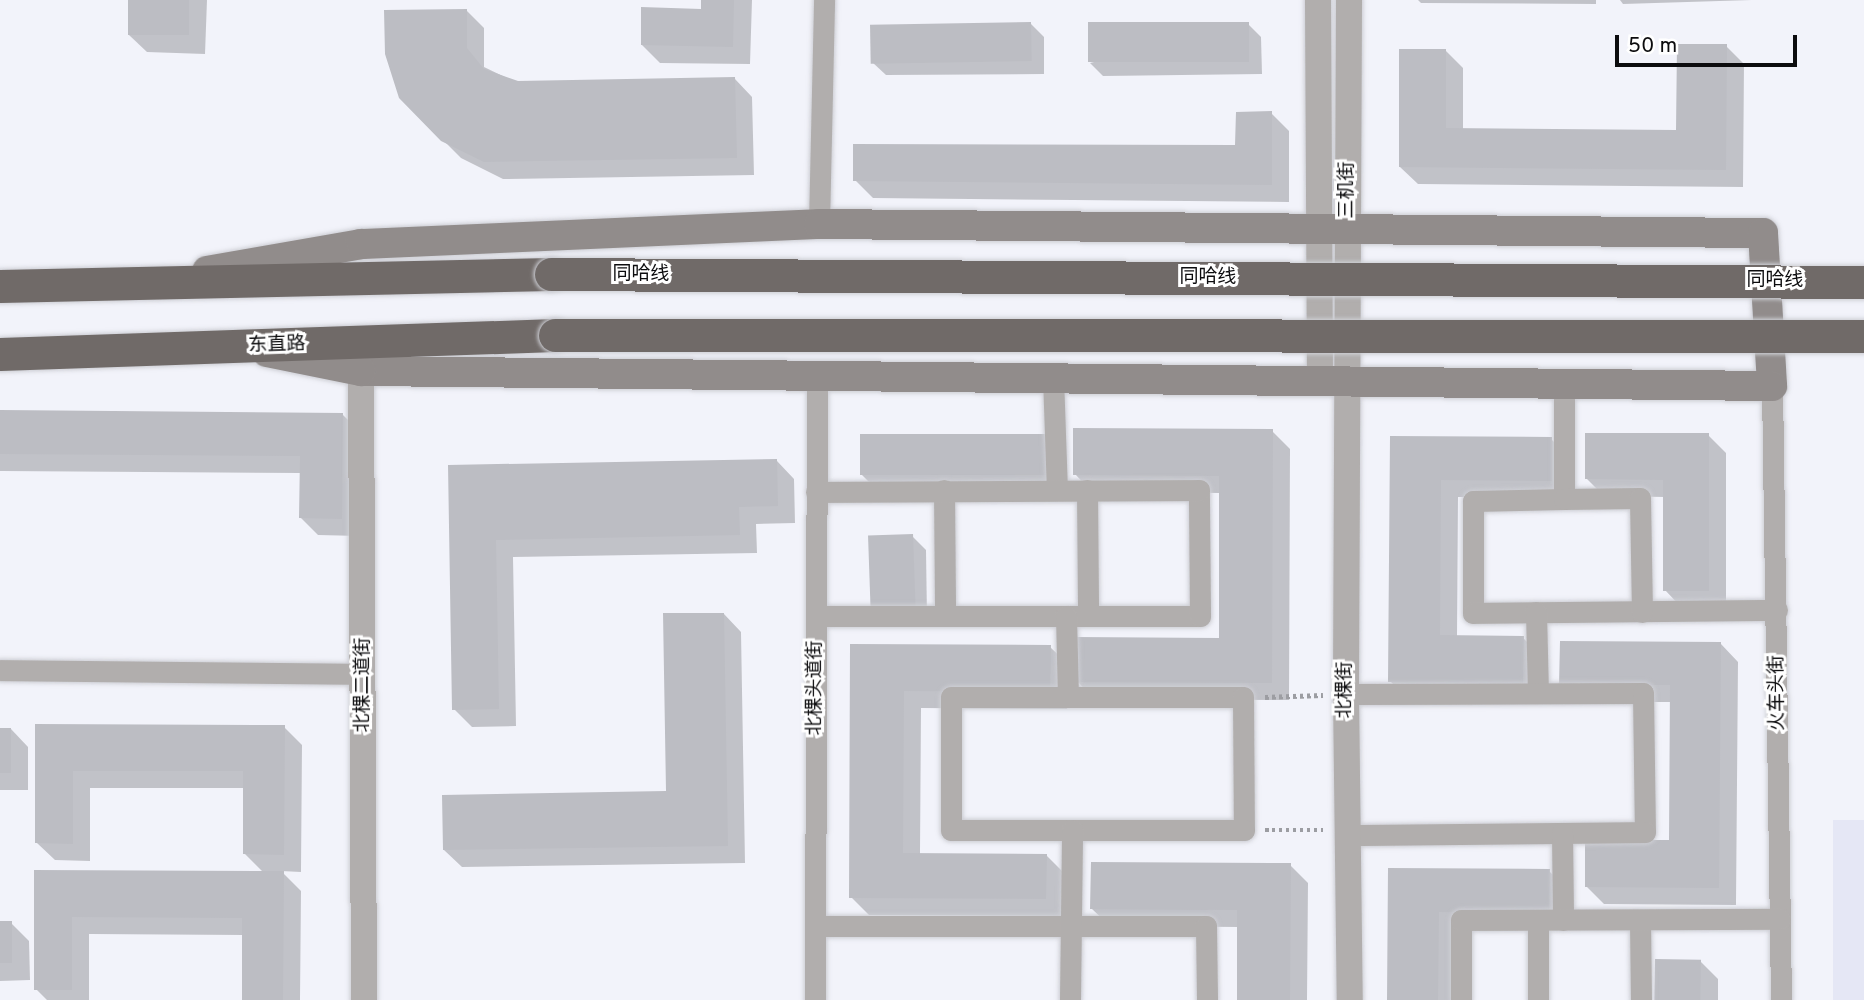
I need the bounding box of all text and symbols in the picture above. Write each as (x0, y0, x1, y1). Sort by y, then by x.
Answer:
scale bar (1619, 21, 1801, 65)
text: 50 m (1628, 33, 1677, 60)
street label: 三机街 (1337, 162, 1359, 218)
street label: 同哈线 (613, 264, 669, 286)
street label: 同哈线 (1180, 267, 1236, 289)
street label: 同哈线 (1747, 270, 1803, 292)
street label: 东直路 (248, 334, 306, 358)
street label: 北棵二道街 (353, 638, 375, 732)
street label: 北棵头道街 (805, 641, 827, 735)
street label: 火车头街 (1766, 655, 1790, 731)
street label: 北棵街 (1335, 662, 1357, 718)

